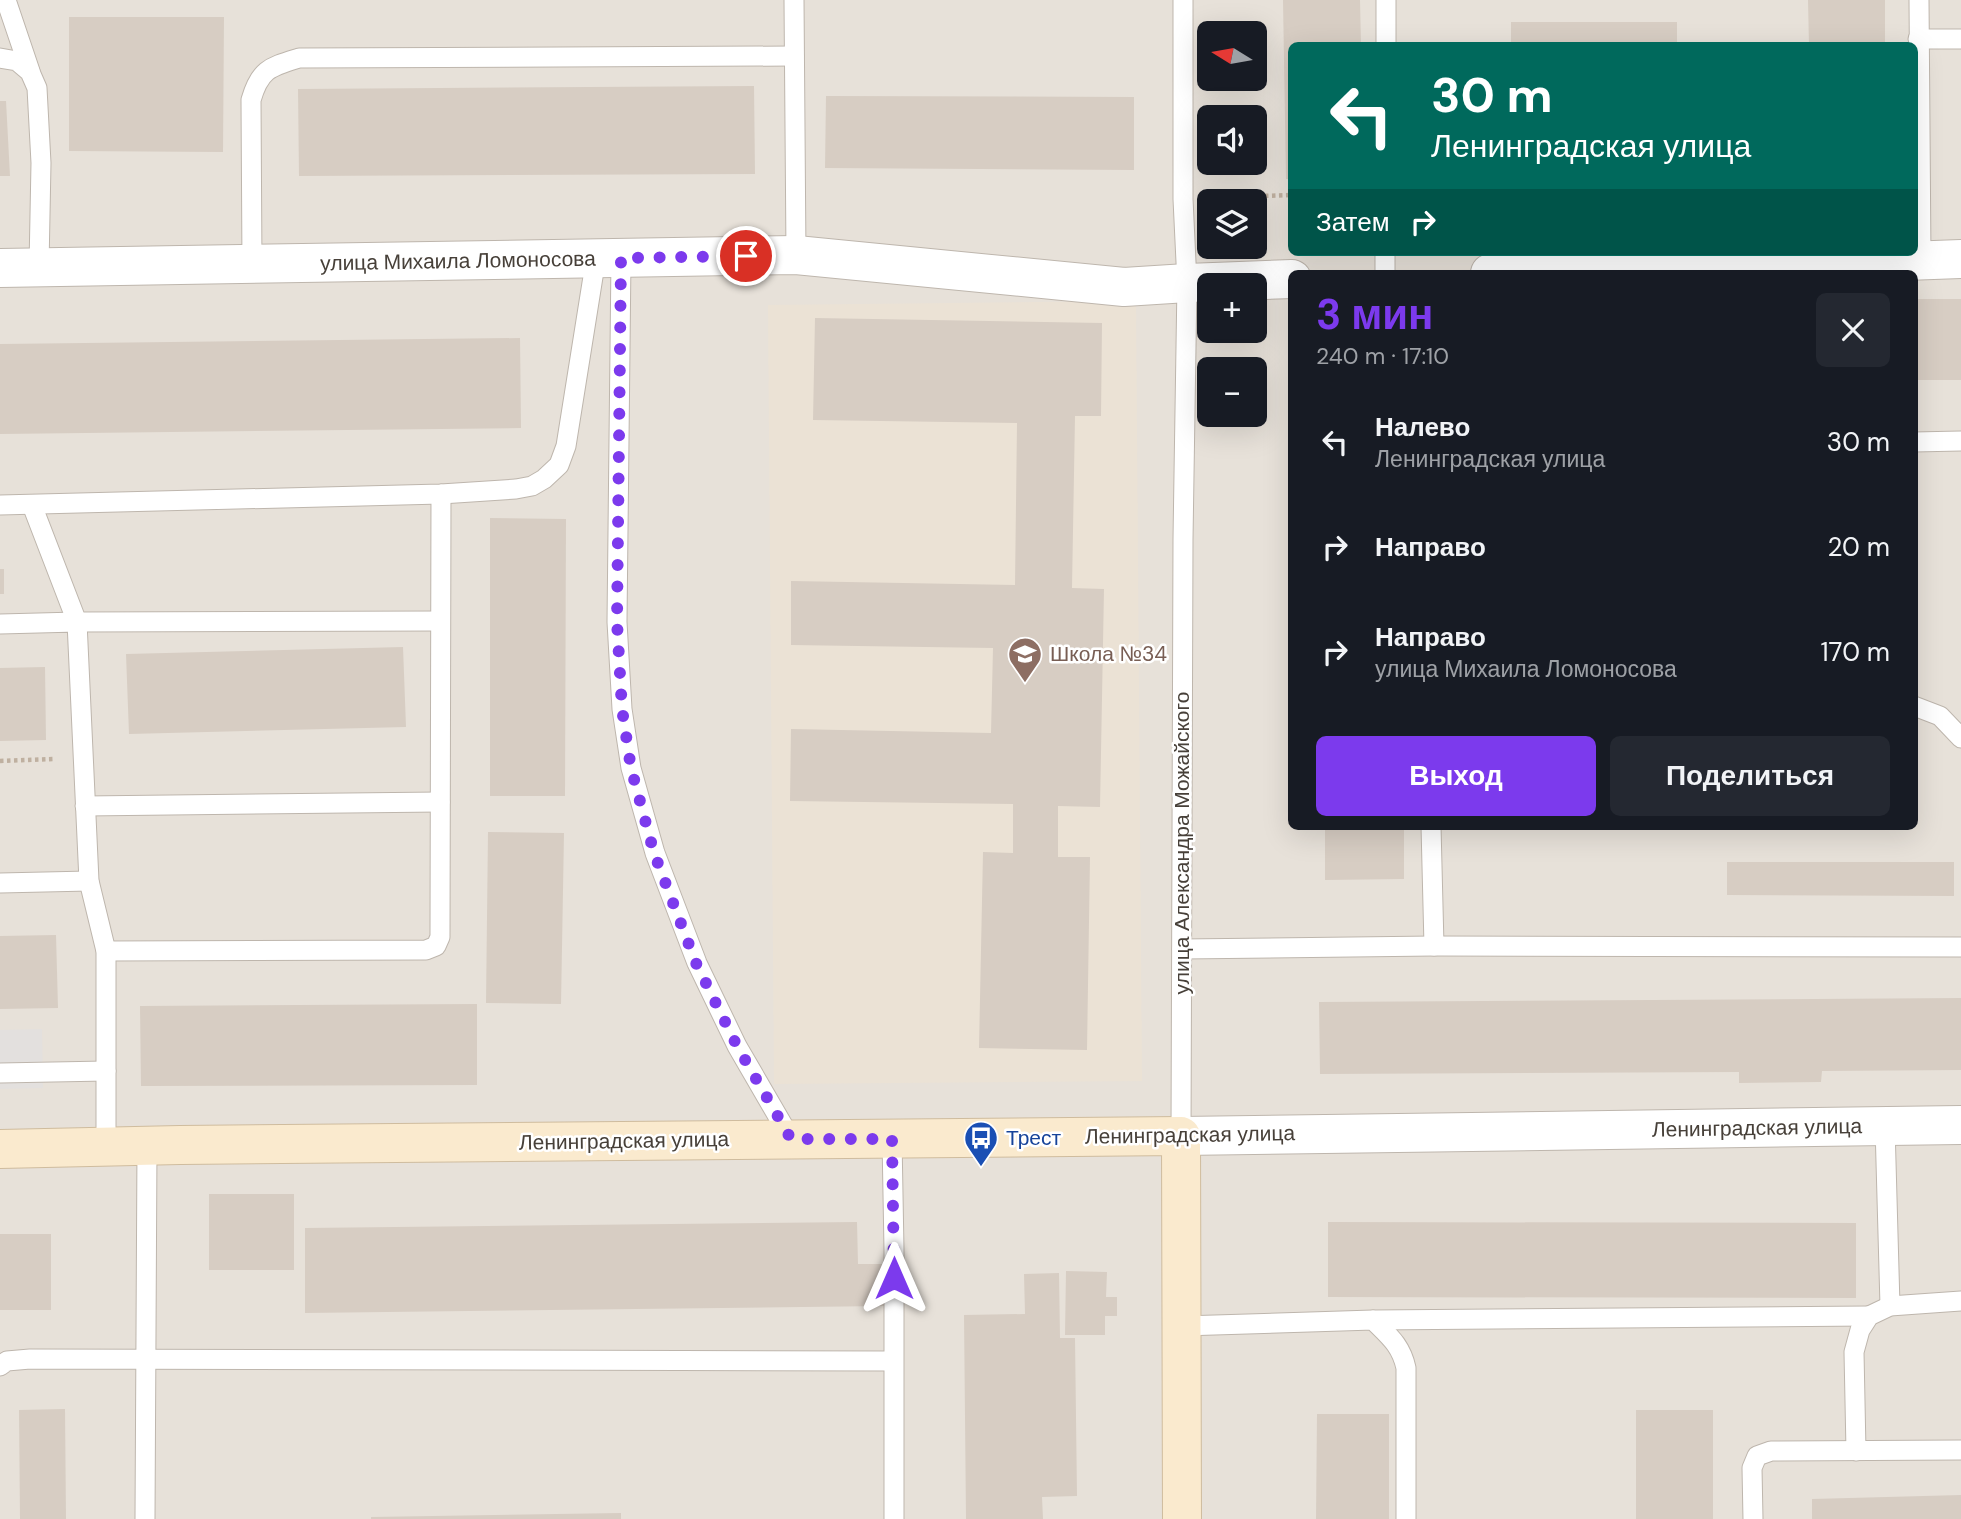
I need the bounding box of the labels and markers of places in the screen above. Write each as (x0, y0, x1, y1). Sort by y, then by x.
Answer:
pin (716, 226, 776, 286)
school or university icon: Школа №34 (1006, 635, 1044, 684)
place label: Школа №34 (1050, 640, 1167, 668)
bus stop icon: Трест (962, 1119, 1000, 1168)
place label: Трест (1006, 1124, 1062, 1152)

